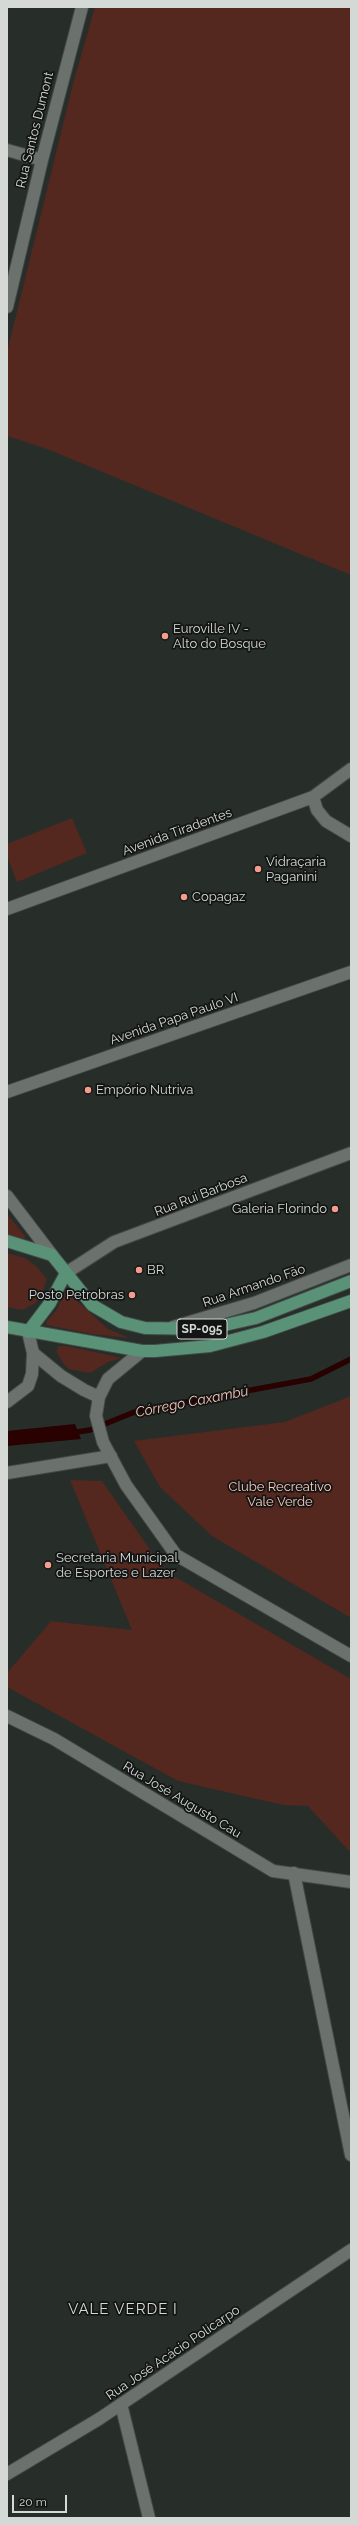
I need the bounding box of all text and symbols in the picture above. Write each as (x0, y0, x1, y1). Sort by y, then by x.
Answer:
street label: Rua Santos Dumont (13, 70, 57, 190)
place label: Euroville IV - Alto do Bosque (173, 621, 266, 652)
marker: Euroville IV - Alto do Bosque (160, 631, 170, 641)
street label: Avenida Tiradentes (120, 805, 234, 859)
place label: Vidraçaria Paganini (266, 854, 326, 885)
marker: Vidraçaria Paganini (253, 864, 263, 874)
place label: Copagaz (192, 889, 245, 905)
marker: Copagaz (179, 892, 189, 902)
street label: Avenida Papa Paulo VI (108, 990, 240, 1048)
place label: Empório Nutriva (96, 1082, 193, 1098)
marker: Empório Nutriva (83, 1085, 93, 1095)
street label: Rua Rui Barbosa (152, 1170, 250, 1220)
place label: Galeria Florindo (232, 1201, 327, 1217)
marker: Galeria Florindo (330, 1204, 340, 1214)
street label: Rua Armando Fão (201, 1261, 307, 1311)
place label: BR (147, 1262, 164, 1278)
marker: BR (134, 1265, 144, 1275)
place label: Posto Petrobras (29, 1287, 124, 1303)
marker: Posto Petrobras (127, 1290, 137, 1300)
road number: SP-095 (177, 1319, 227, 1339)
water label: Córrego Caxambú (134, 1383, 250, 1421)
park label: Clube Recreativo Vale Verde (229, 1479, 331, 1510)
place label: Secretaria Municipal de Esportes e Lazer (56, 1550, 178, 1581)
marker: Secretaria Municipal de Esportes e Lazer (43, 1560, 53, 1570)
street label: Rua José Augusto Cau (120, 1759, 244, 1841)
district label: VALE VERDE I (68, 2300, 178, 2318)
street label: Rua José Acácio Policarpo (103, 2302, 243, 2404)
scale bar (14, 2487, 69, 2513)
text: 20 m (19, 2495, 47, 2509)

